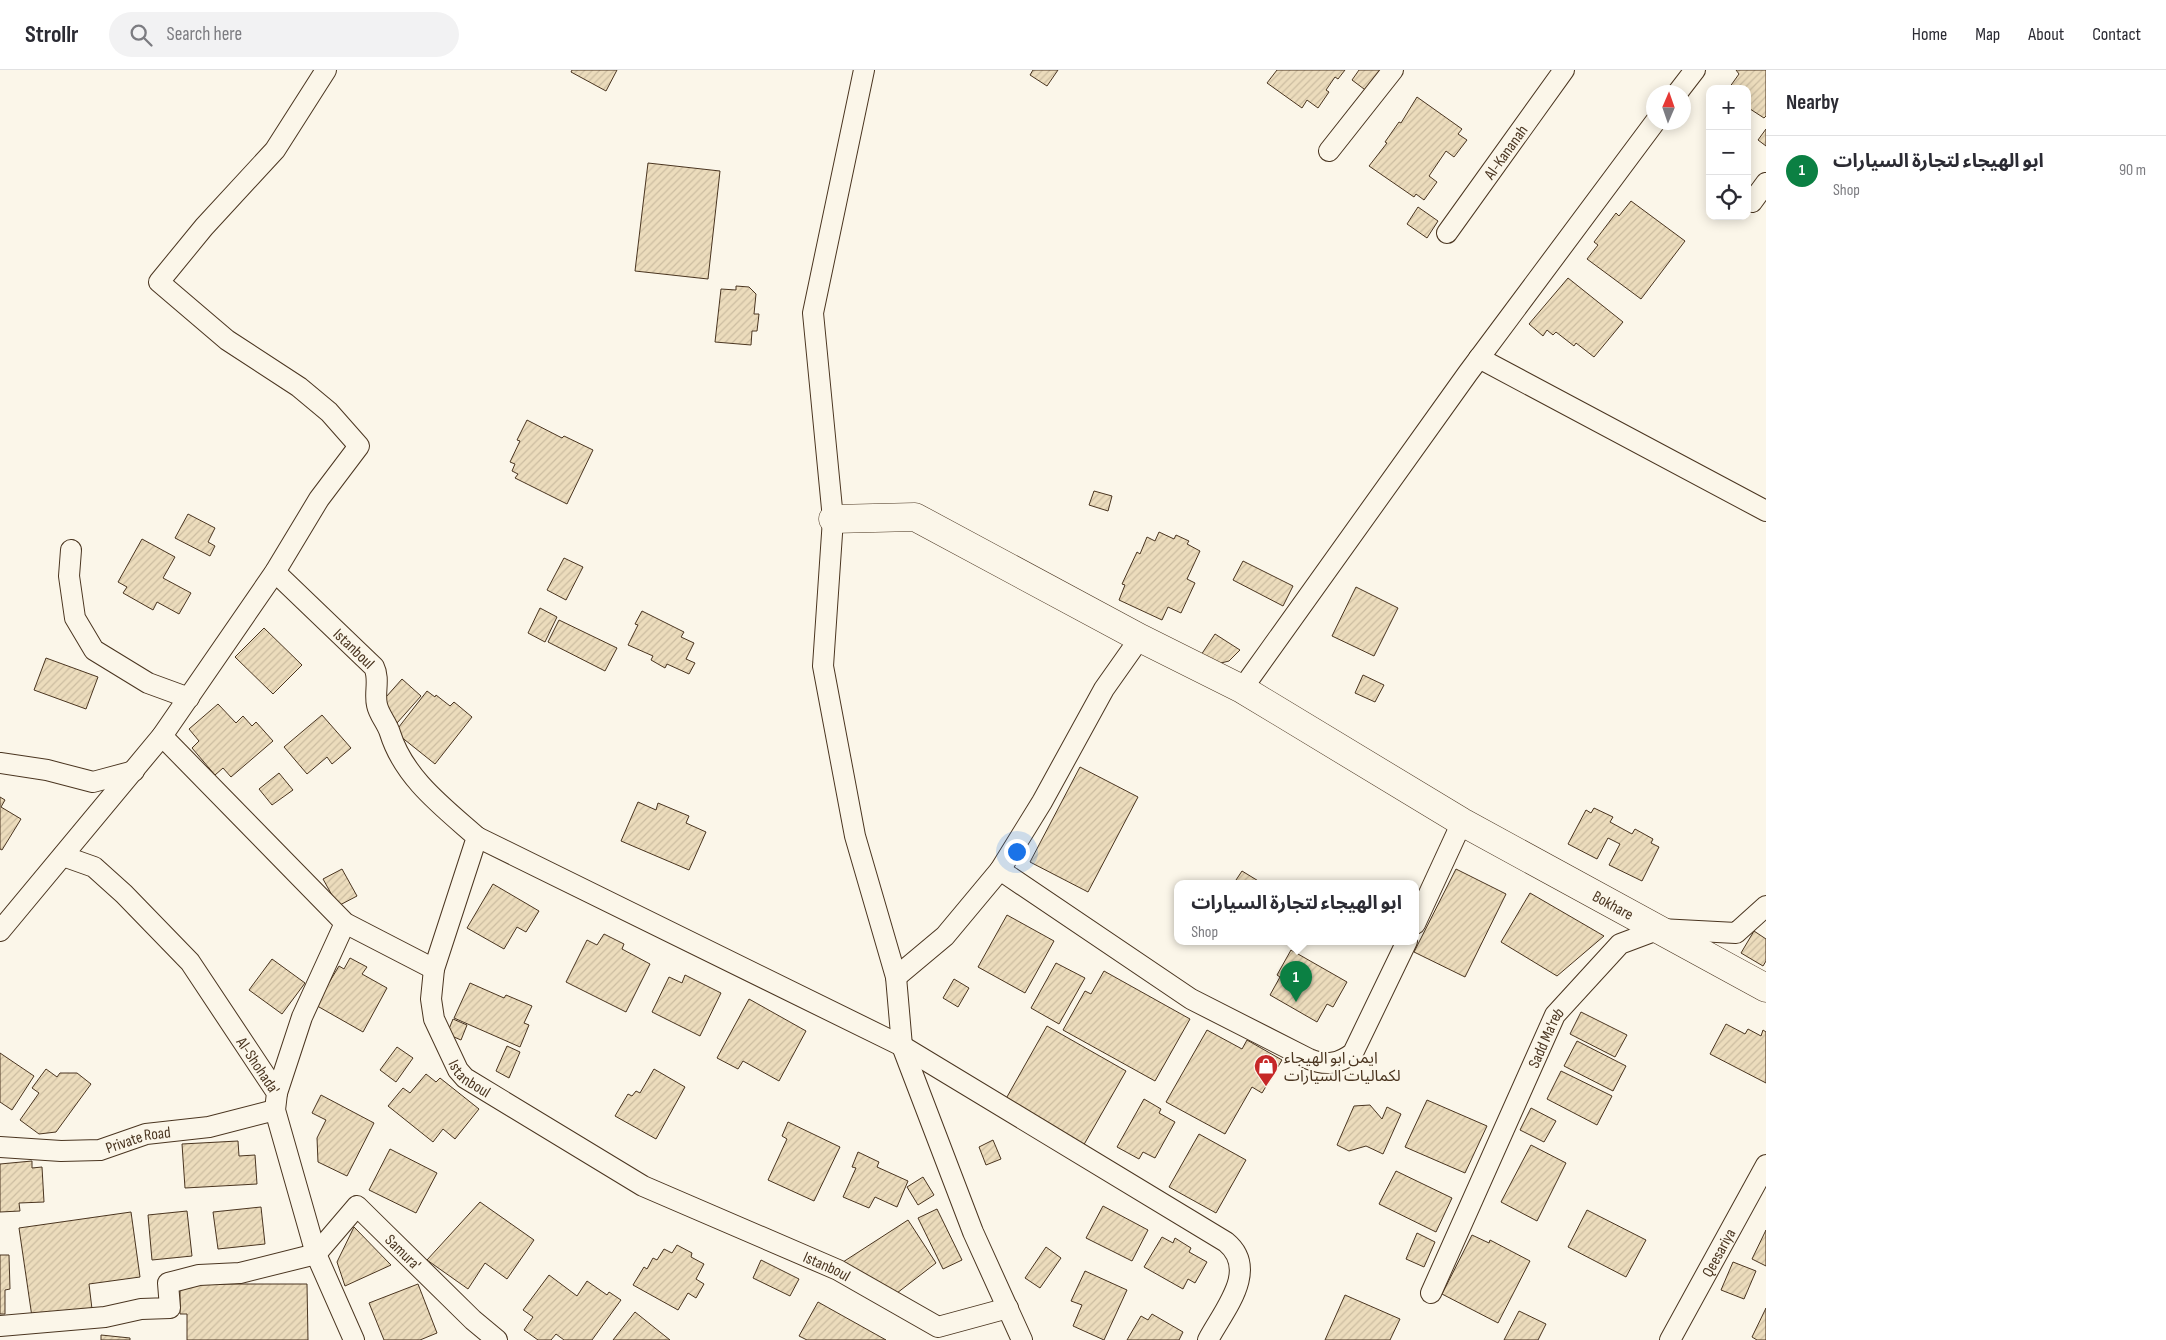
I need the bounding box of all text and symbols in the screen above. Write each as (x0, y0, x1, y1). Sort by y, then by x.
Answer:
search box (109, 12, 459, 57)
text: Strollr (25, 20, 79, 49)
icon: search (127, 21, 155, 49)
text: Search here (167, 23, 242, 46)
text: Home (1912, 24, 1947, 45)
text: Map (1975, 24, 2000, 45)
text: About (2028, 24, 2064, 45)
text: Contact (2092, 24, 2141, 45)
north arrow (1646, 85, 1691, 130)
map controls (1706, 85, 1751, 220)
button: + (1706, 85, 1751, 130)
text: Nearby (1786, 90, 1839, 115)
street label: Al-Kananah (1480, 122, 1532, 184)
button: − (1706, 130, 1751, 175)
text: ابو الهيجاء لتجارة السيارات (1833, 150, 2044, 173)
text: 1 (1799, 161, 1805, 180)
text: 90 m (2119, 161, 2146, 180)
button: locate (1706, 175, 1751, 220)
text: Shop (1833, 181, 1860, 200)
street label: Istanboul (329, 625, 378, 673)
your location (1004, 839, 1030, 865)
popup (1174, 880, 1419, 945)
street label: Bokhare (1589, 887, 1636, 925)
text: ابو الهيجاء لتجارة السيارات (1191, 892, 1402, 915)
text: Shop (1191, 923, 1218, 942)
pin: 1 (1280, 961, 1312, 1002)
street label: Sadd Ma'reb (1525, 1004, 1568, 1071)
street label: Al-Shohada' (231, 1033, 283, 1098)
place label: ايمن ابو الهيجاء لكماليات السيارات (1284, 1049, 1401, 1086)
shop icon: ايمن ابو الهيجاء لكماليات السيارات (1253, 1053, 1279, 1087)
street label: Istanboul (444, 1057, 494, 1102)
street label: Private Road (103, 1123, 172, 1158)
street label: Qeesariya (1699, 1226, 1740, 1281)
street label: Samura' (380, 1231, 424, 1275)
street label: Istanboul (800, 1248, 853, 1286)

